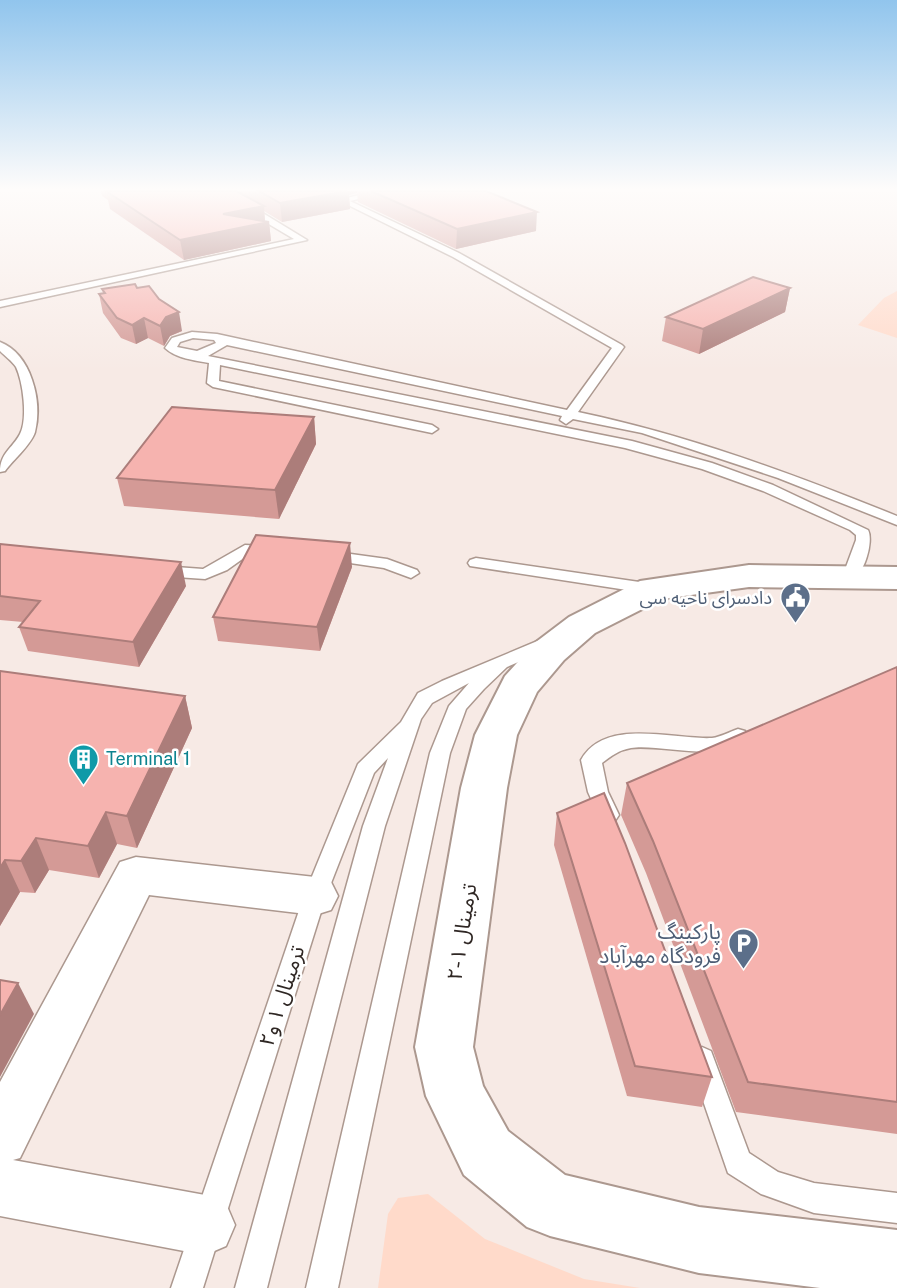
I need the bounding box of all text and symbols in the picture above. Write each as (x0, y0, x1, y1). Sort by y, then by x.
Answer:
public building icon: دادسرای ناحیه سی (778, 581, 812, 625)
place label: دادسرای ناحیه سی (640, 587, 772, 609)
building icon: Terminal 1 (66, 742, 100, 786)
place label: Terminal 1 (106, 748, 190, 769)
street label: ترمینال ۱-۲ (442, 882, 481, 982)
place label: پارکینگ فرودگاه مهرآباد (599, 919, 721, 968)
parking icon: پارکینگ فرودگاه مهرآباد (727, 927, 761, 971)
street label: ترمینال ۱ و۲ (254, 942, 310, 1049)

